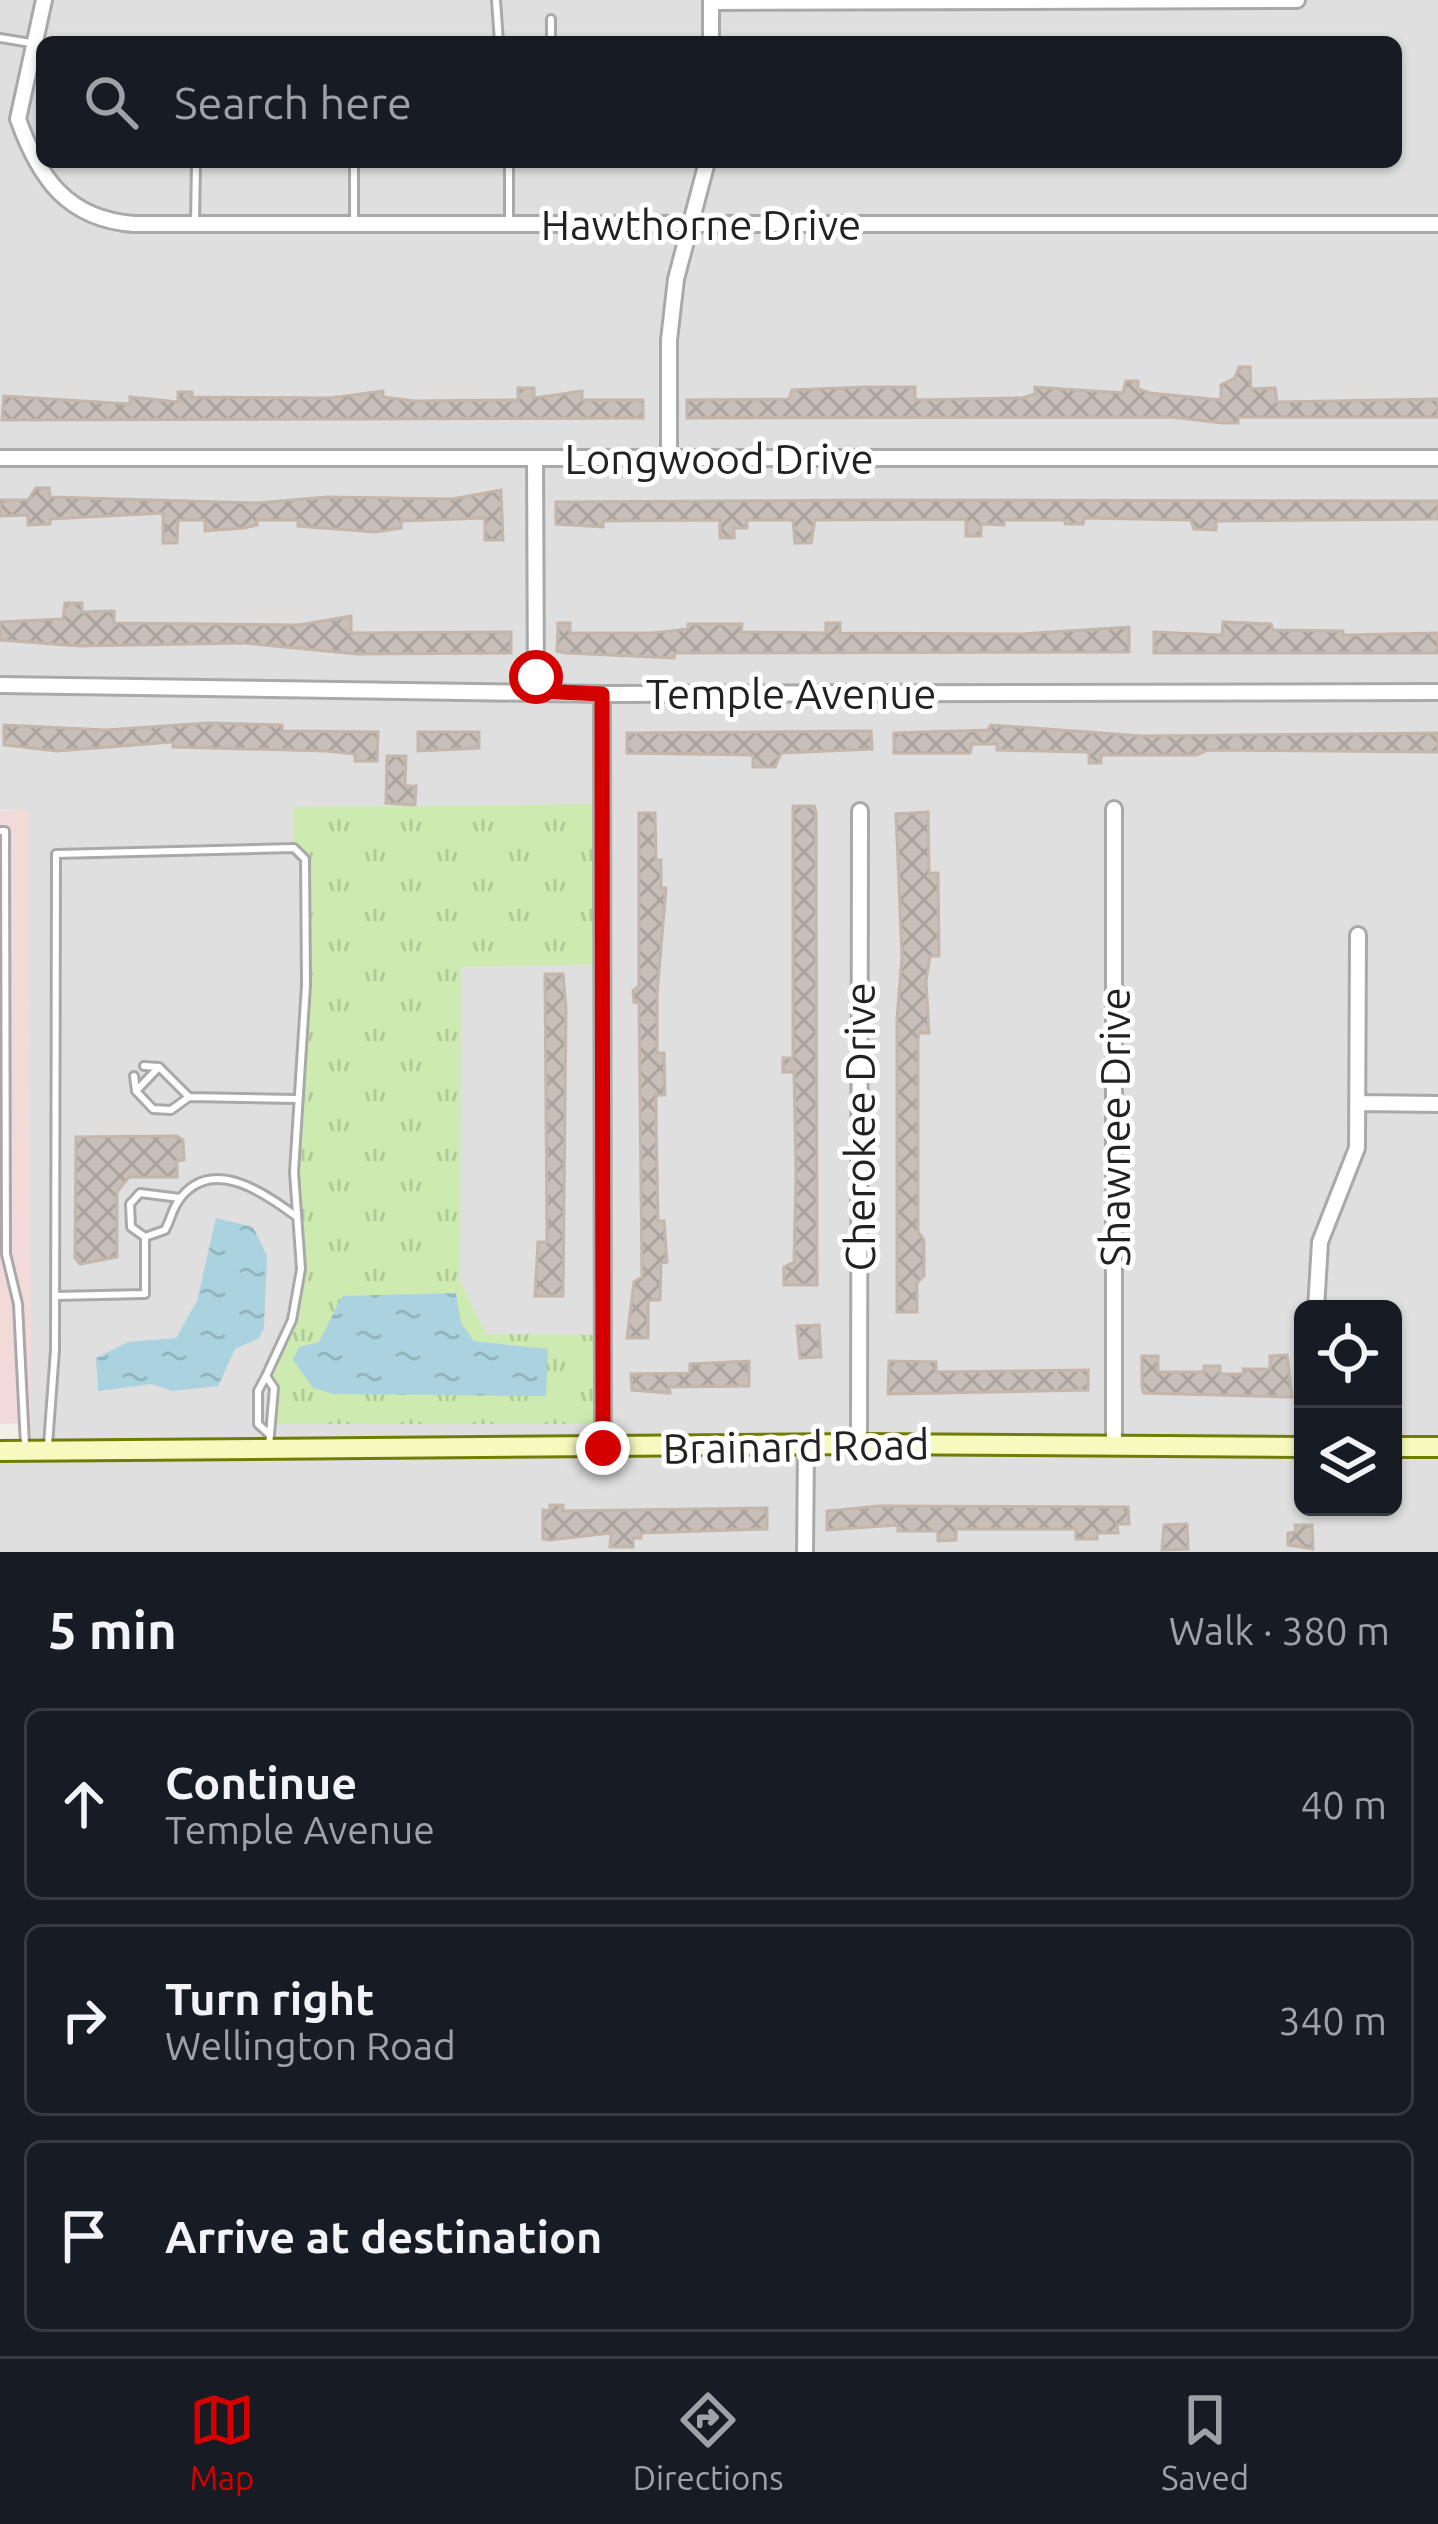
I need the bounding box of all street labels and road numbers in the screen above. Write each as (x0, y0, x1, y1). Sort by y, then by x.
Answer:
street label: Hawthorne Drive (541, 201, 861, 248)
street label: Longwood Drive (564, 435, 874, 482)
street label: Temple Avenue (646, 670, 936, 717)
street label: Cherokee Drive (836, 982, 883, 1272)
street label: Shawnee Drive (1091, 987, 1138, 1267)
street label: Brainard Road (662, 1420, 930, 1472)

